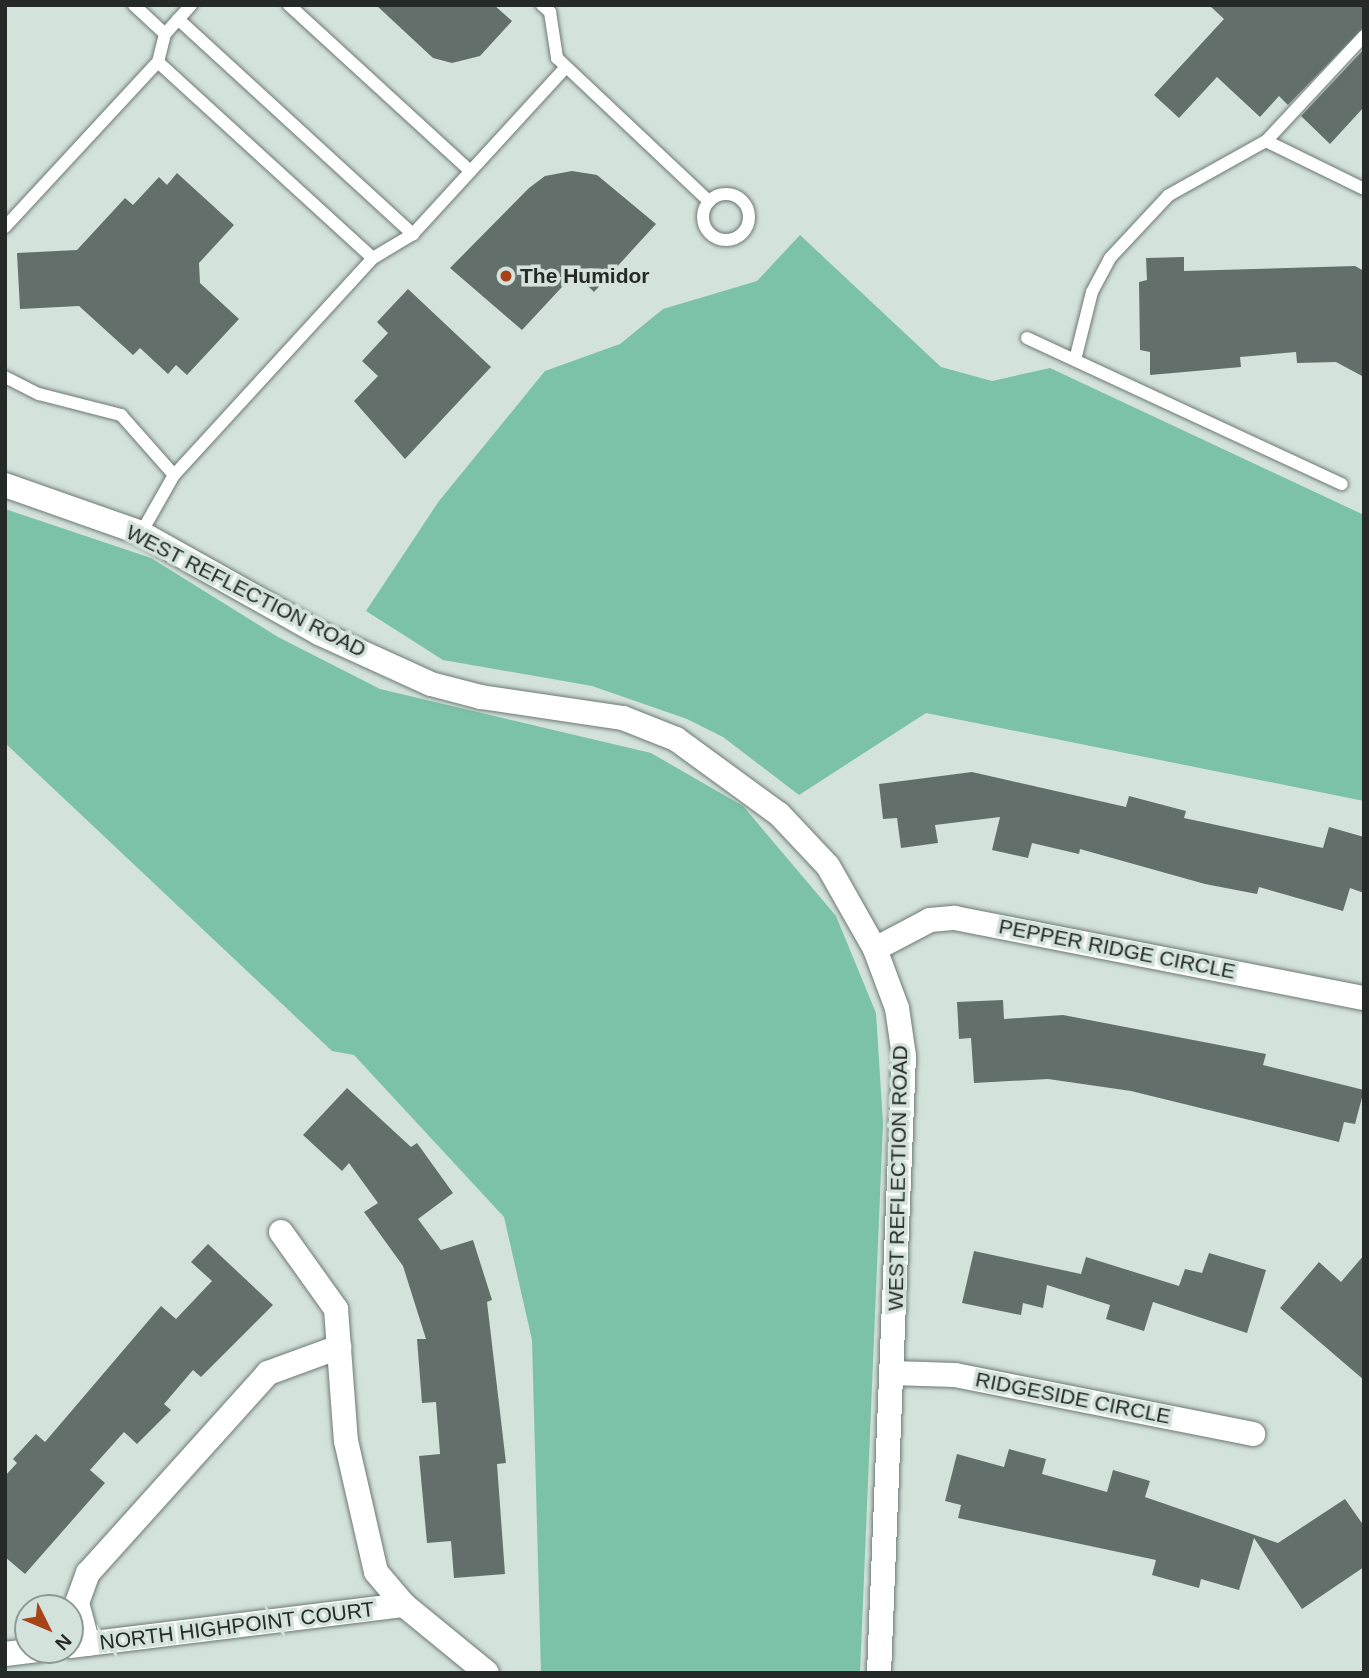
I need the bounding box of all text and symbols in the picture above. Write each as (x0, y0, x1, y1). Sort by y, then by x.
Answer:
place label: The Humidor (520, 263, 649, 289)
marker: The Humidor (498, 268, 514, 284)
street label: WEST REFLECTION ROAD (122, 519, 370, 663)
street label: PEPPER RIDGE CIRCLE (997, 914, 1237, 984)
street label: WEST REFLECTION ROAD (883, 1045, 913, 1311)
street label: RIDGESIDE CIRCLE (973, 1367, 1173, 1429)
north arrow (14, 1594, 84, 1664)
street label: NORTH HIGHPOINT COURT (98, 1597, 376, 1655)
text: N (51, 1630, 76, 1654)

